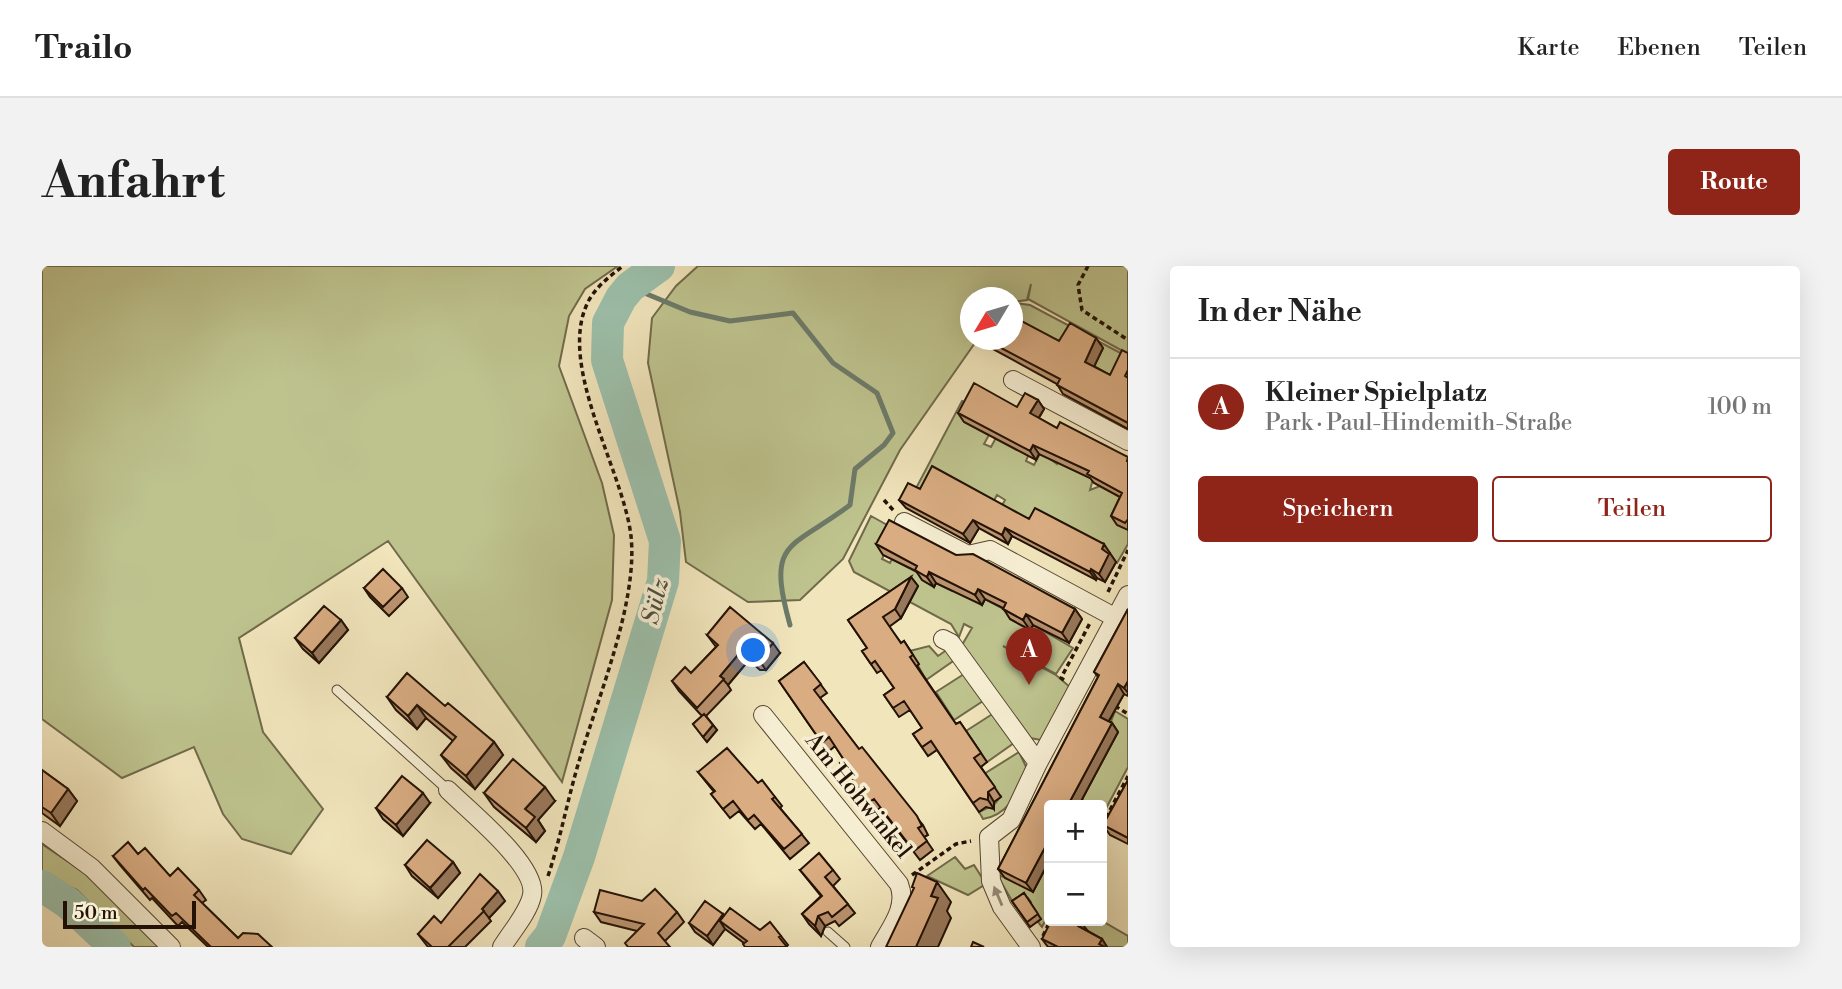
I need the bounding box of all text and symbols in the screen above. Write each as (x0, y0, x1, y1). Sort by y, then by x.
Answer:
text: Trailo (35, 28, 132, 69)
text: Karte (1518, 33, 1580, 63)
text: Ebenen (1618, 33, 1701, 63)
text: Teilen (1739, 33, 1807, 63)
button: Route (1668, 149, 1800, 215)
text: Anfahrt (42, 152, 225, 213)
north arrow (960, 287, 1023, 350)
text: In der Nähe (1198, 293, 1362, 331)
text: Kleiner Spielplatz (1265, 377, 1487, 409)
text: A (1213, 393, 1229, 421)
text: 100 m (1707, 393, 1772, 421)
text: Park · Paul-Hindemith-Straße (1265, 409, 1572, 437)
button: Speichern (1198, 476, 1478, 542)
button: Teilen (1492, 476, 1772, 542)
water label: Sülz (636, 575, 676, 628)
pin: A (1006, 627, 1052, 685)
your location (736, 633, 770, 667)
street label: Am Hohwinkel (799, 727, 917, 864)
map controls (1044, 800, 1107, 926)
button: + (1044, 800, 1107, 863)
button: − (1044, 863, 1107, 926)
one-way arrow (992, 886, 1003, 907)
scale bar (63, 898, 196, 930)
text: 50 m (74, 901, 118, 925)

